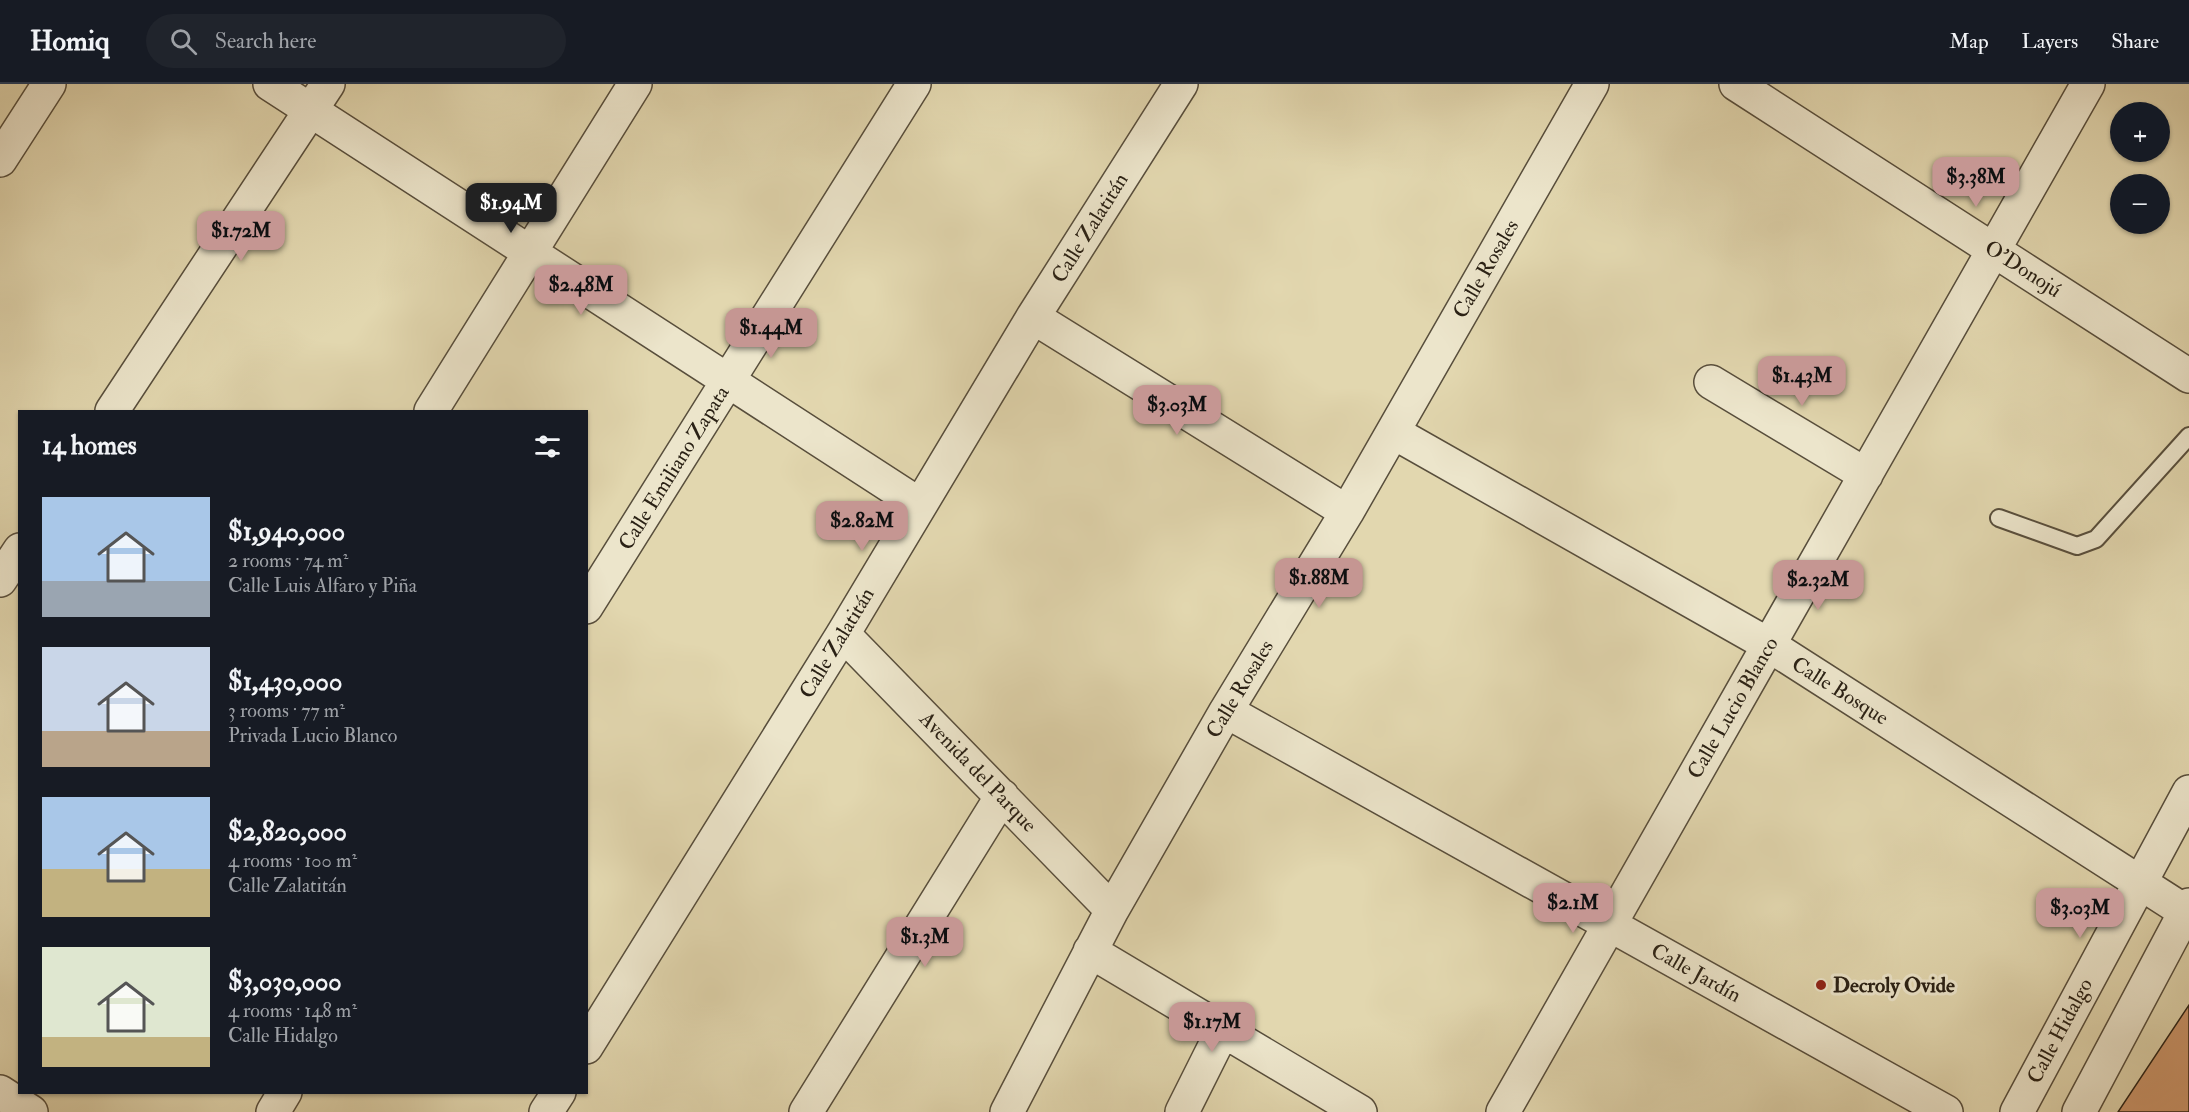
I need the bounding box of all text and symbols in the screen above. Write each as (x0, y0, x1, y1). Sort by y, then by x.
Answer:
search box (146, 14, 566, 68)
text: Homiq (30, 24, 110, 59)
icon: search (167, 25, 200, 58)
text: Search here (215, 27, 316, 55)
text: Map (1949, 28, 1989, 55)
text: Layers (2022, 28, 2078, 55)
text: Share (2111, 28, 2159, 55)
map controls (2110, 102, 2170, 234)
button: + (2110, 102, 2170, 162)
pin: $3.38M (1927, 157, 2025, 208)
text: $3.38M (1946, 164, 2006, 189)
street label: Calle Zalatitán (1045, 168, 1135, 288)
button: − (2110, 174, 2170, 234)
pin: $1.94M (462, 183, 560, 234)
text: $1.94M (480, 190, 542, 215)
pin: $1.72M (192, 211, 290, 262)
street label: Calle Rosales (1447, 215, 1525, 323)
text: $1.72M (211, 218, 271, 243)
street label: O'Donojú (1979, 234, 2067, 304)
pin: $2.48M (532, 265, 630, 316)
text: $2.48M (548, 272, 614, 297)
pin: $1.44M (722, 308, 820, 359)
text: $1.44M (739, 315, 803, 340)
pin: $1.43M (1753, 356, 1851, 407)
text: $1.43M (1772, 363, 1832, 388)
street label: Calle Emiliano Zapata (613, 380, 736, 555)
pin: $3.03M (1128, 385, 1226, 436)
text: $3.03M (1147, 392, 1207, 417)
text: 14 homes (42, 430, 137, 462)
icon: filters (531, 430, 564, 463)
pin: $2.82M (813, 501, 911, 552)
text: $2.82M (830, 508, 894, 533)
text: $1,940,000 (228, 516, 345, 548)
icon: home (90, 521, 162, 593)
text: 2 rooms · 74 m² (228, 548, 349, 573)
pin: $1.88M (1270, 558, 1368, 609)
pin: $2.32M (1769, 560, 1867, 611)
text: $1.88M (1289, 565, 1349, 590)
text: $2.32M (1787, 567, 1849, 592)
text: Calle Luis Alfaro y Piña (228, 573, 417, 598)
street label: Calle Zalatitán (793, 582, 881, 703)
street label: Calle Lucio Blanco (1681, 632, 1785, 784)
street label: Calle Rosales (1200, 635, 1280, 743)
street label: Calle Bosque (1786, 651, 1894, 732)
text: $1,430,000 (228, 666, 342, 698)
icon: home (90, 671, 162, 743)
text: 3 rooms · 77 m² (228, 698, 345, 723)
street label: Avenida del Parque (913, 705, 1043, 838)
text: Privada Lucio Blanco (228, 723, 397, 748)
text: $2,820,000 (228, 816, 347, 848)
icon: home (90, 821, 162, 893)
text: 4 rooms · 100 m² (228, 848, 357, 873)
text: Calle Zalatitán (228, 873, 347, 898)
pin: $2.1M (1531, 883, 1615, 934)
pin: $3.03M (2031, 888, 2129, 939)
text: $2.1M (1547, 890, 1599, 915)
text: $3.03M (2050, 895, 2110, 920)
pin: $1.3M (883, 917, 967, 968)
text: $1.3M (900, 924, 950, 949)
street label: Calle Jardín (1646, 937, 1746, 1009)
text: $3,030,000 (228, 966, 342, 998)
icon: home (90, 971, 162, 1043)
place label: Decroly Ovide (1833, 972, 1955, 999)
street label: Calle Hidalgo (2021, 974, 2099, 1088)
marker: Decroly Ovide (1814, 978, 1828, 992)
text: 4 rooms · 148 m² (228, 998, 357, 1023)
pin: $1.17M (1163, 1002, 1261, 1053)
text: $1.17M (1183, 1009, 1241, 1034)
text: Calle Hidalgo (228, 1023, 338, 1048)

